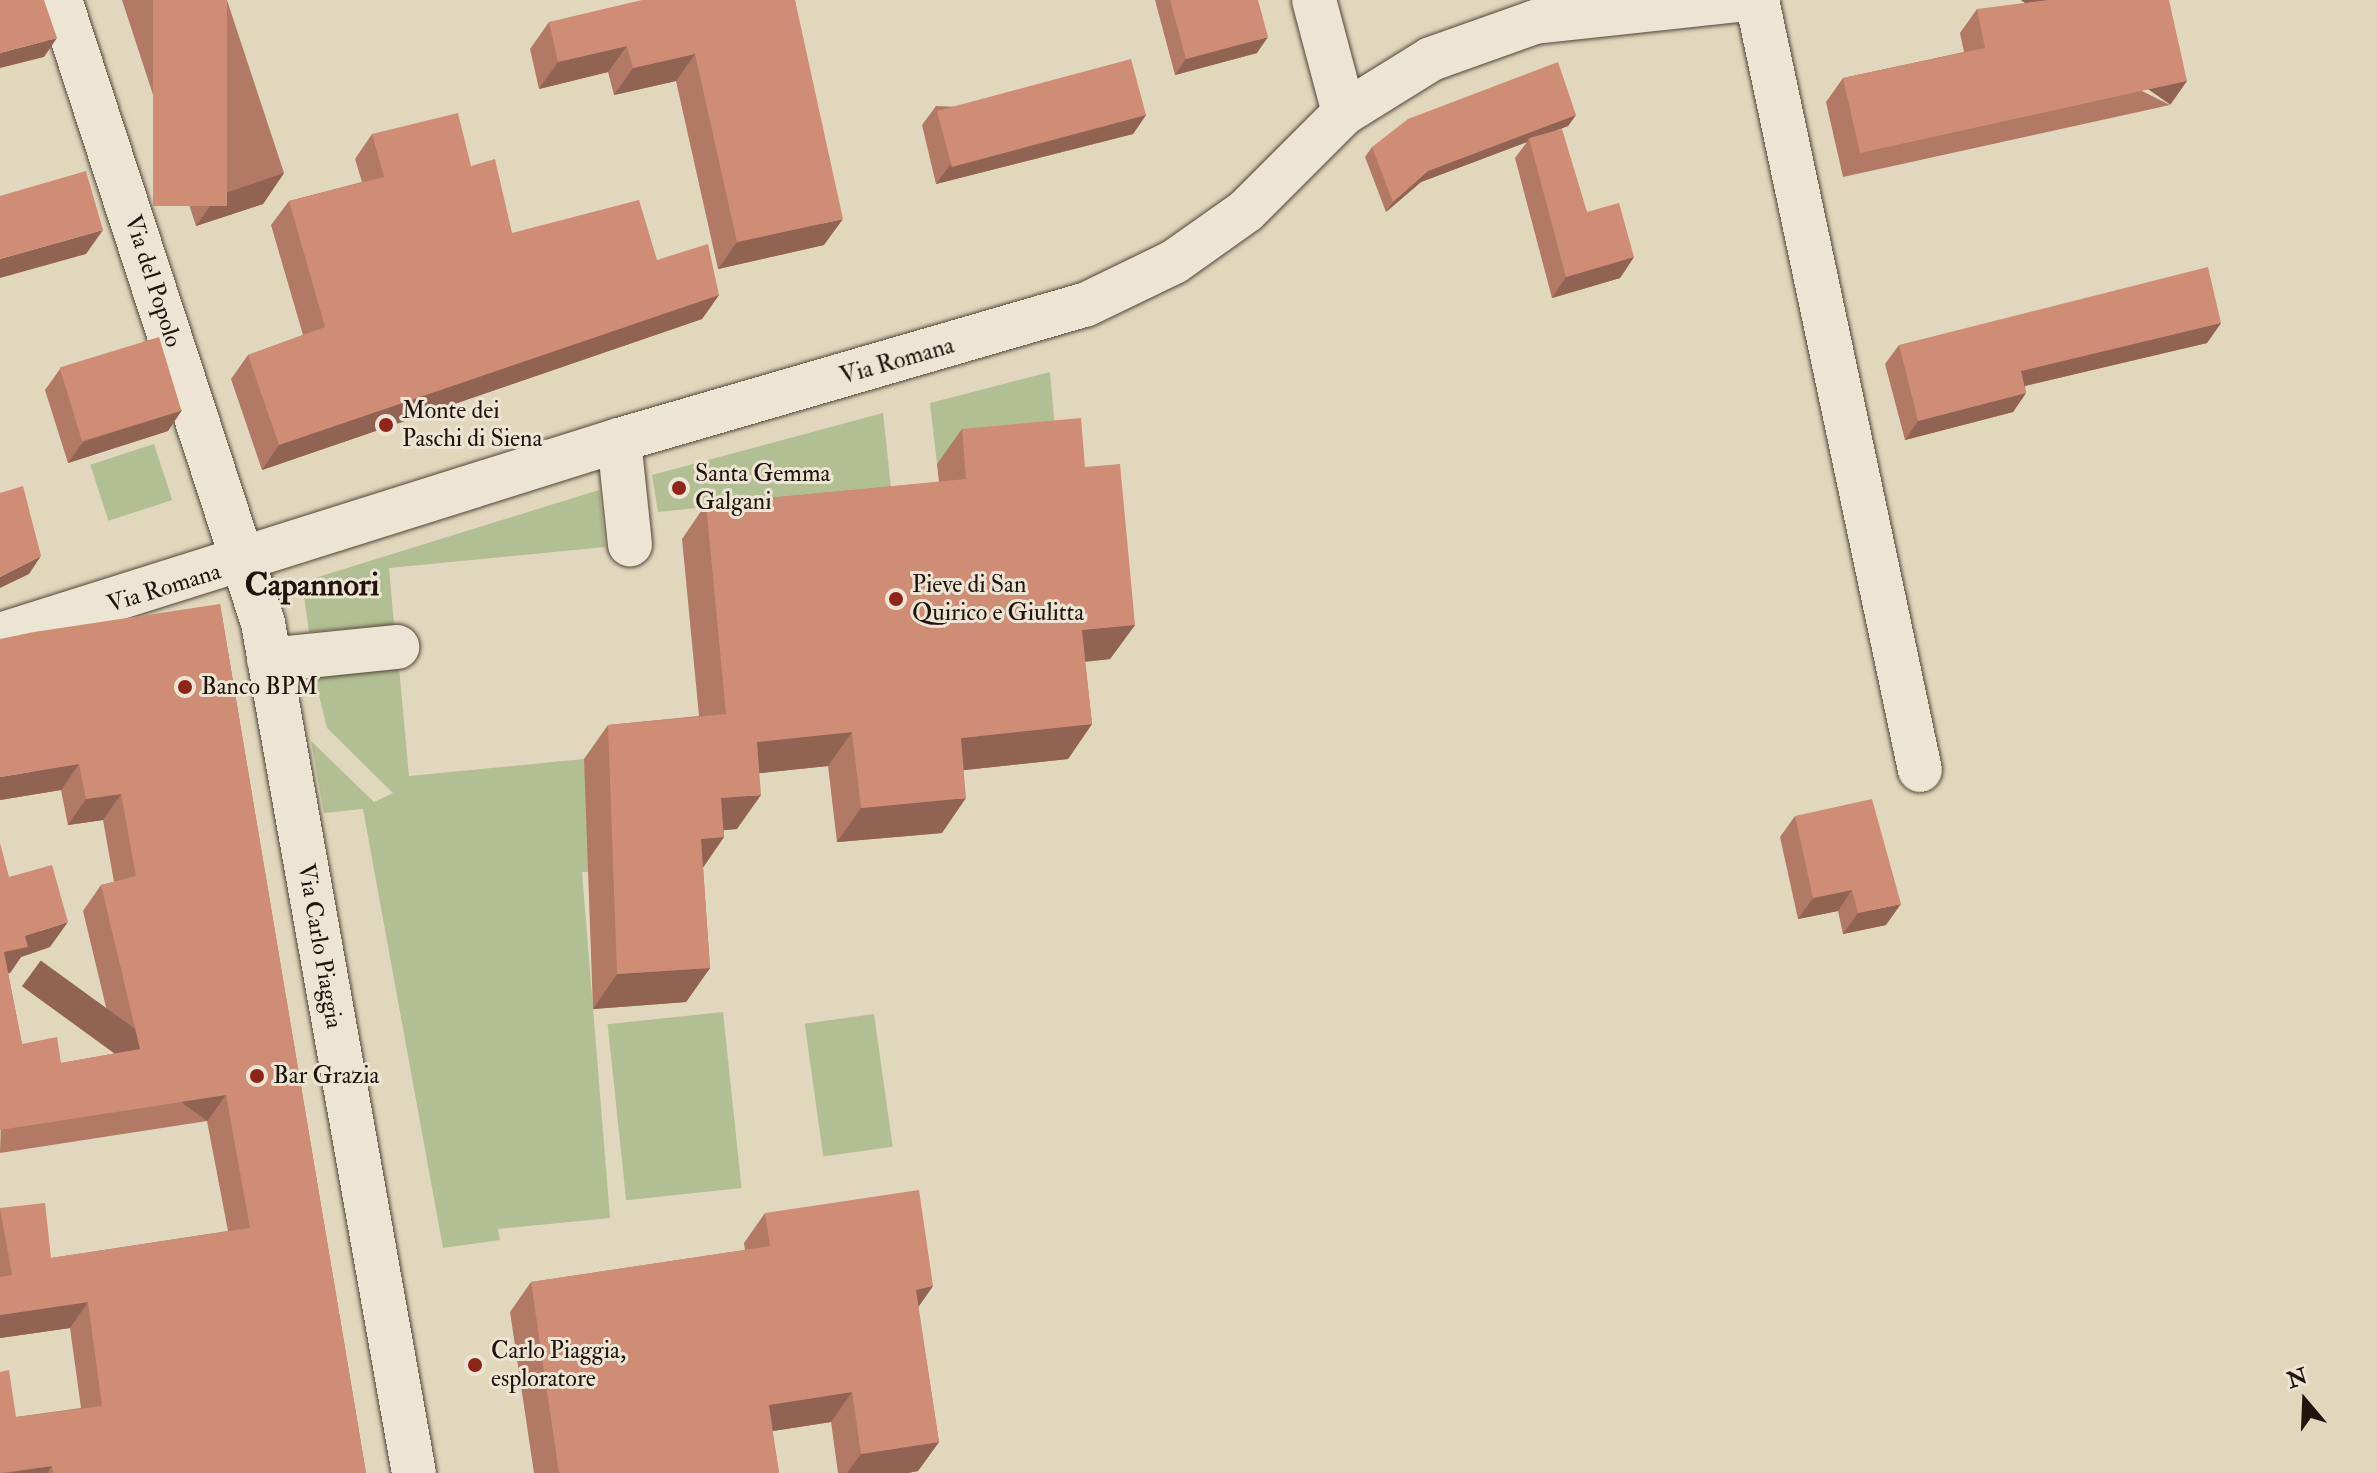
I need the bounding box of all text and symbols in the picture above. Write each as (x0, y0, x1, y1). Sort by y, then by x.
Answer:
street label: Via del Popolo (118, 211, 188, 351)
street label: Via Romana (837, 331, 957, 391)
place label: Monte dei Paschi di Siena (402, 397, 542, 453)
marker: Monte dei Paschi di Siena (377, 416, 395, 434)
place label: Santa Gemma Galgani (695, 460, 830, 516)
marker: Santa Gemma Galgani (670, 479, 688, 497)
street label: Via Romana (104, 557, 224, 619)
district label: Capannori (245, 566, 379, 604)
place label: Pieve di San Quirico e Giulitta (912, 571, 1084, 627)
marker: Pieve di San Quirico e Giulitta (887, 590, 905, 608)
place label: Banco BPM (201, 673, 318, 701)
marker: Banco BPM (176, 678, 194, 696)
street label: Via Carlo Piaggia (291, 861, 349, 1031)
place label: Bar Grazia (273, 1062, 379, 1090)
marker: Bar Grazia (248, 1067, 266, 1085)
place label: Carlo Piaggia, esploratore (491, 1337, 626, 1393)
marker: Carlo Piaggia, esploratore (466, 1356, 484, 1374)
north arrow (2265, 1361, 2345, 1441)
text: N (2283, 1362, 2311, 1395)

